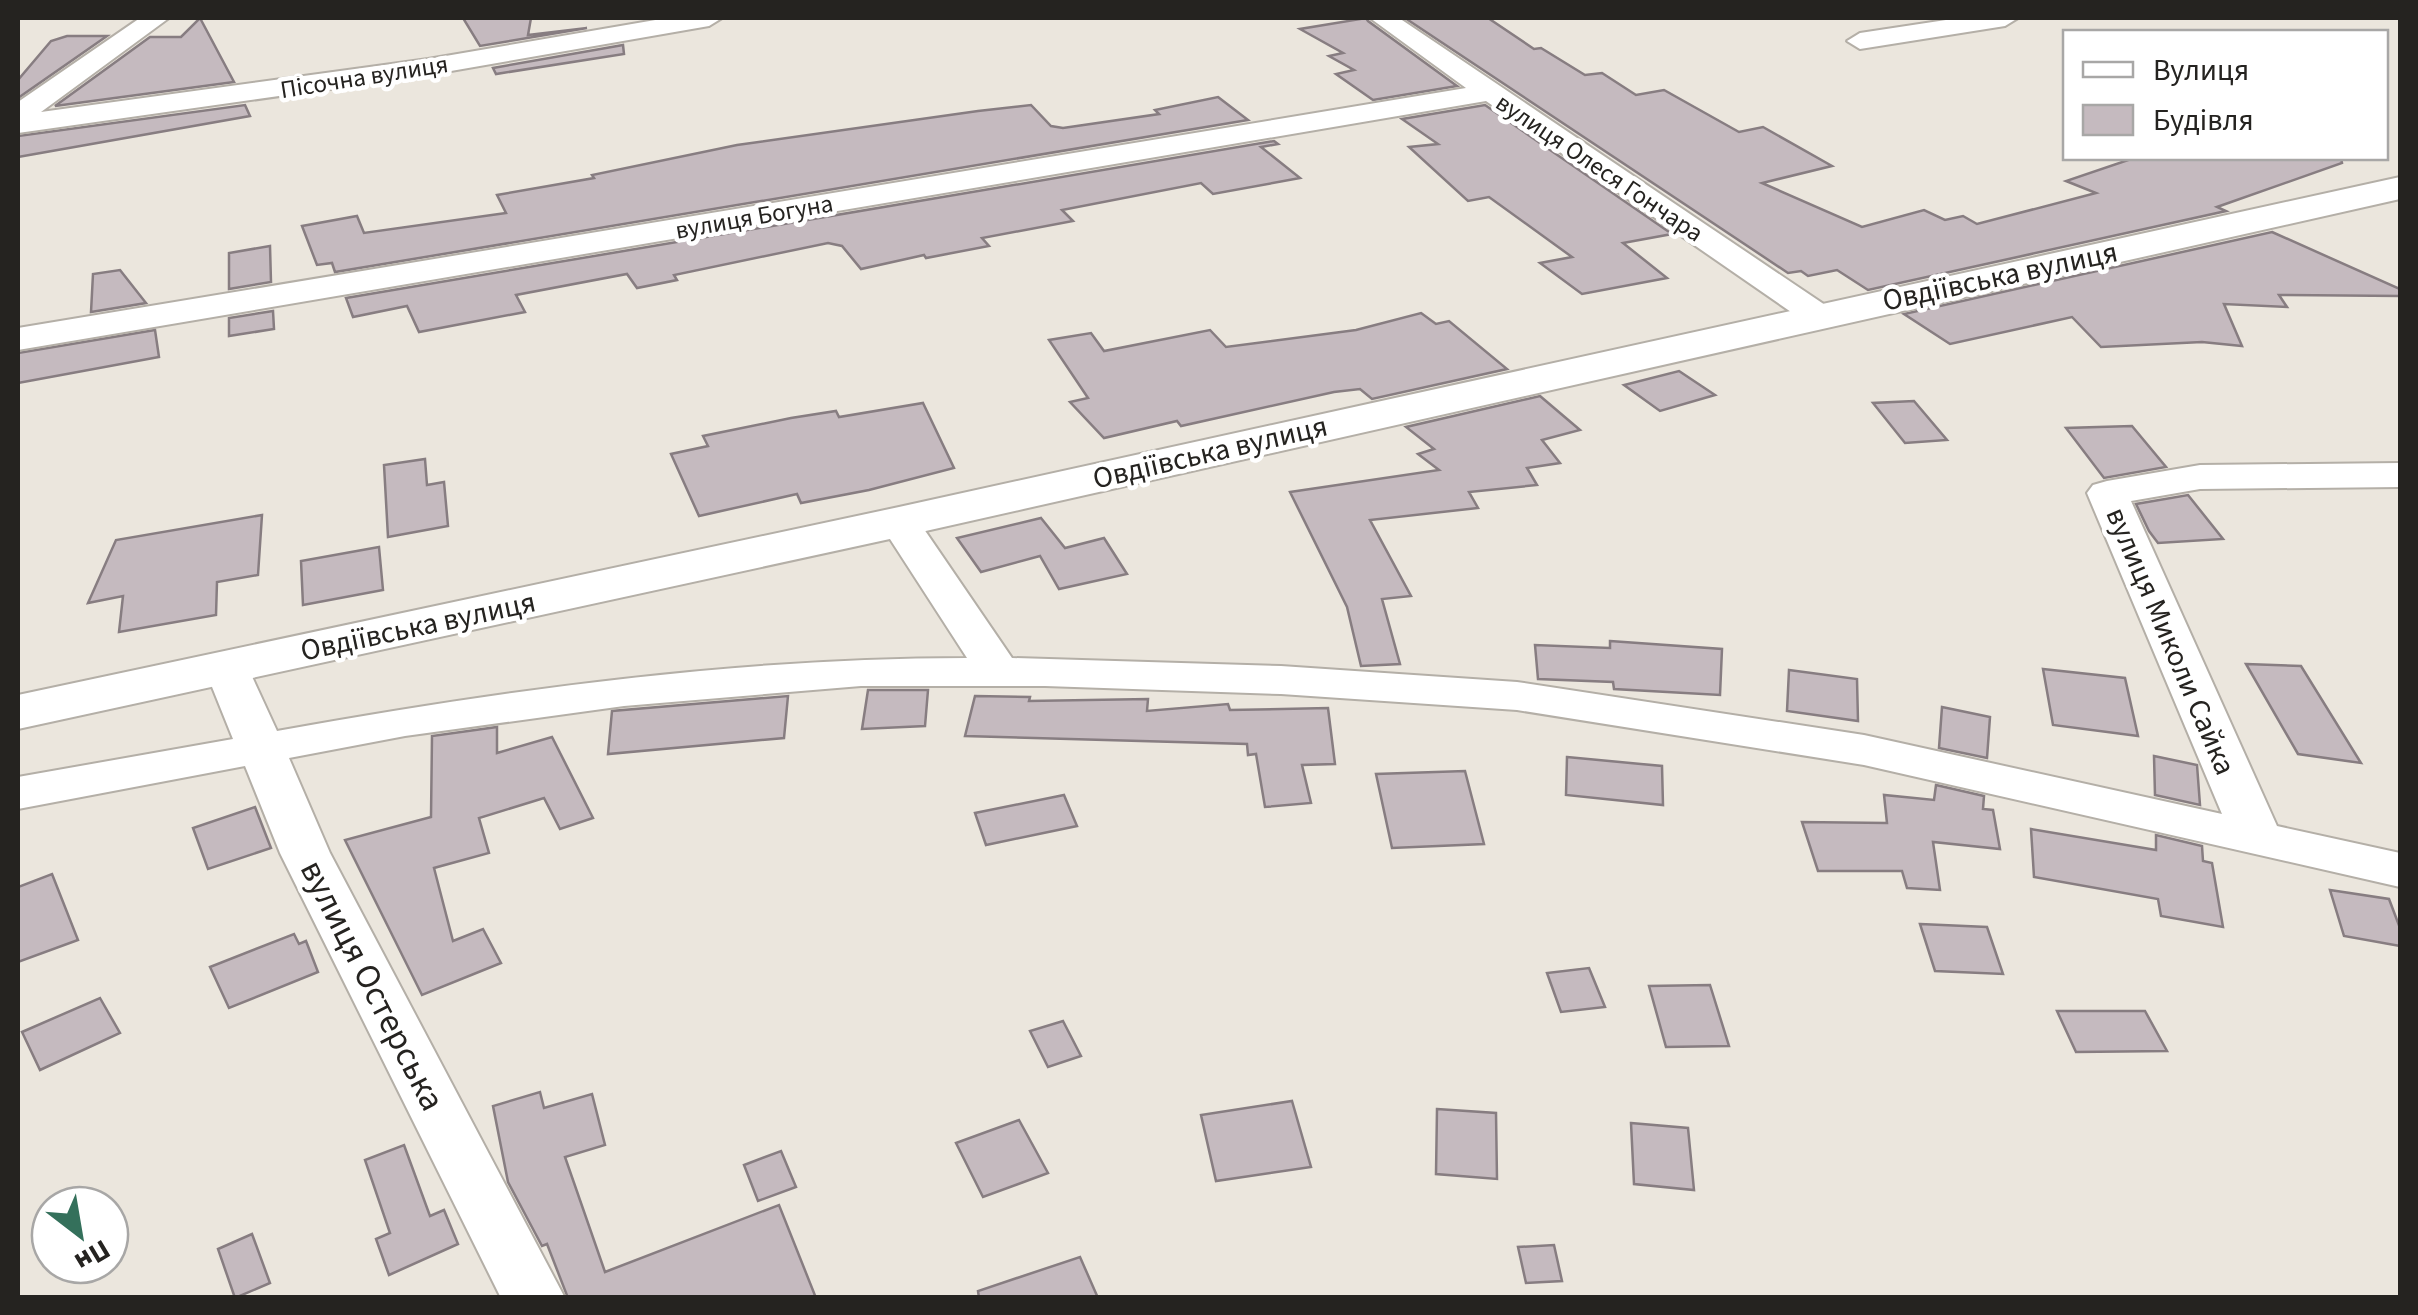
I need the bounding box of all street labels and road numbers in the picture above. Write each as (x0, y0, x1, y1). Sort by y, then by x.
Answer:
street label: Пісочна вулиця (278, 46, 451, 108)
street label: вулиця Олеся Гончара (1488, 85, 1710, 251)
street label: вулиця Богуна (672, 185, 836, 249)
street label: Овдіївська вулиця (1878, 231, 2122, 322)
street label: Овдіївська вулиця (1089, 405, 1332, 500)
street label: вулиця Миколи Сайка (2095, 501, 2246, 782)
street label: Овдіївська вулиця (296, 581, 540, 672)
street label: вулиця Остерська (287, 851, 457, 1120)

